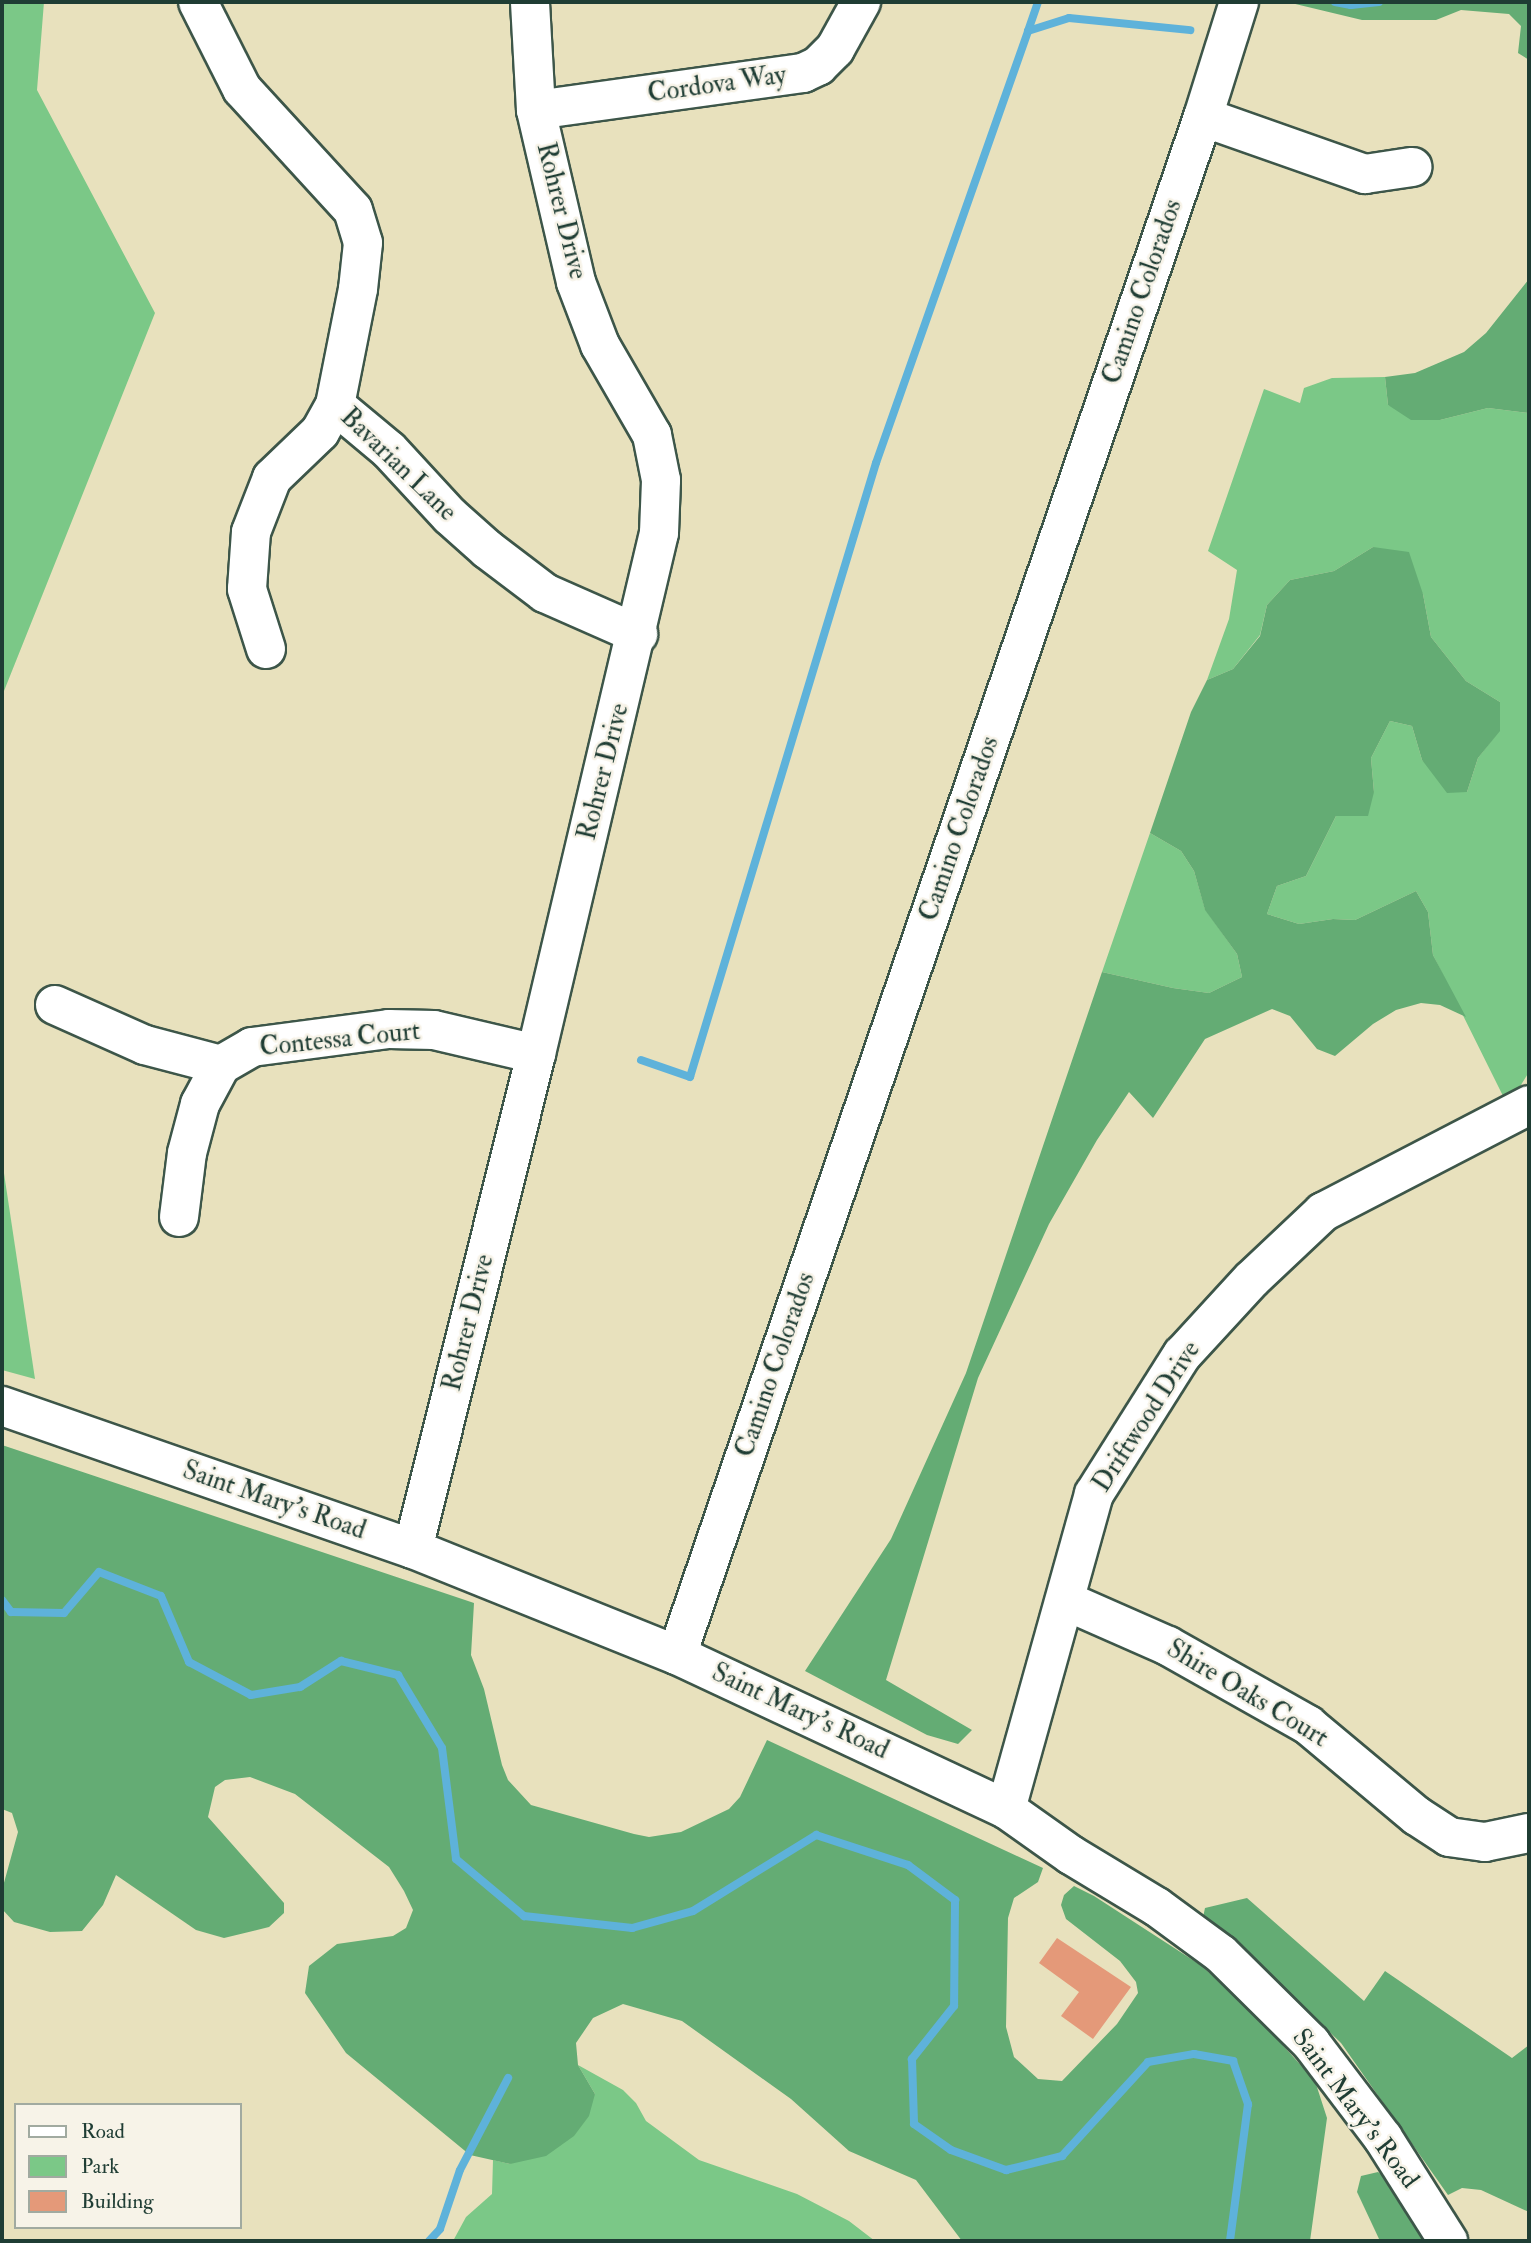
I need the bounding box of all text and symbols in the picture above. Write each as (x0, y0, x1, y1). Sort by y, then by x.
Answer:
street label: Cordova Way (646, 60, 788, 110)
street label: Rohrer Drive (529, 140, 593, 282)
street label: Camino Colorados (1097, 196, 1189, 388)
street label: Bavarian Lane (334, 402, 462, 528)
street label: Rohrer Drive (572, 701, 636, 843)
street label: Camino Colorados (914, 733, 1006, 925)
street label: Contessa Court (258, 1016, 422, 1064)
street label: Rohrer Drive (437, 1252, 501, 1394)
street label: Camino Colorados (730, 1269, 822, 1461)
street label: Driftwood Drive (1087, 1336, 1207, 1498)
street label: Saint Mary's Road (178, 1455, 370, 1547)
street label: Shire Oaks Court (1161, 1634, 1333, 1754)
street label: Saint Mary's Road (707, 1657, 893, 1767)
street label: Saint Mary's Road (1285, 2023, 1425, 2195)
legend (14, 2103, 242, 2229)
text: Road (81, 2118, 125, 2145)
text: Park (81, 2153, 119, 2180)
text: Building (81, 2188, 154, 2215)

